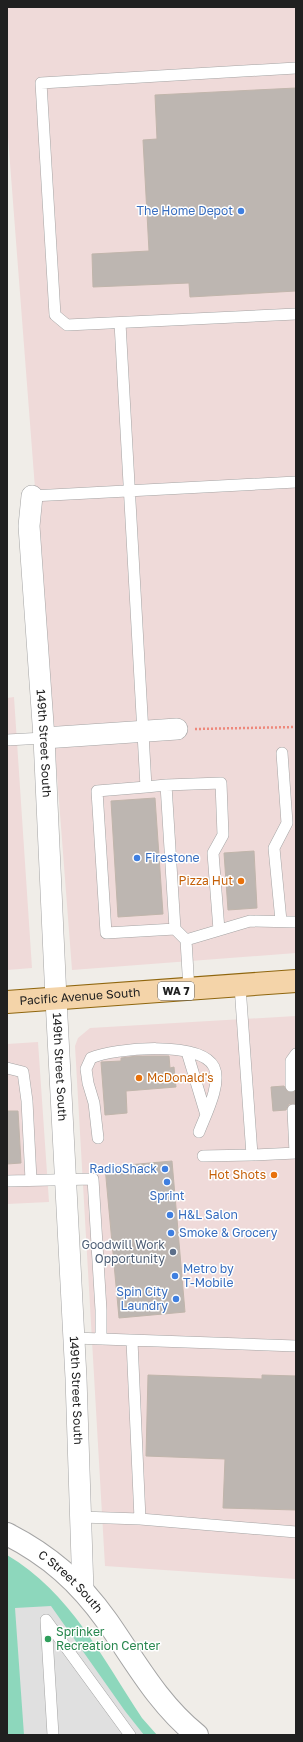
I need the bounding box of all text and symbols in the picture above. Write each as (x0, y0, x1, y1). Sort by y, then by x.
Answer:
place label: The Home Depot (137, 203, 233, 218)
marker: The Home Depot (236, 206, 246, 216)
street label: 149th Street South (34, 689, 55, 798)
place label: Firestone (145, 850, 200, 865)
marker: Firestone (132, 853, 142, 863)
place label: Pizza Hut (179, 873, 233, 888)
marker: Pizza Hut (236, 876, 246, 886)
road number: WA 7 (158, 982, 194, 1000)
street label: Pacific Avenue South (19, 984, 141, 1008)
street label: 149th Street South (50, 1012, 70, 1122)
place label: McDonald's (147, 1070, 214, 1085)
marker: McDonald's (134, 1073, 144, 1083)
place label: RadioShack (89, 1161, 157, 1176)
marker: RadioShack (160, 1164, 170, 1174)
place label: Hot Shots (208, 1167, 266, 1182)
marker: Hot Shots (269, 1170, 279, 1180)
marker: Sprint (162, 1177, 172, 1187)
place label: Sprint (149, 1188, 185, 1203)
place label: H&L Salon (178, 1207, 238, 1222)
marker: H&L Salon (165, 1210, 175, 1220)
place label: Smoke & Grocery (179, 1225, 278, 1240)
marker: Smoke & Grocery (166, 1228, 176, 1238)
place label: Goodwill Work Opportunity (81, 1237, 165, 1266)
marker: Goodwill Work Opportunity (168, 1247, 178, 1257)
place label: Metro by T-Mobile (183, 1261, 234, 1290)
marker: Metro by T-Mobile (170, 1271, 180, 1281)
place label: Spin City Laundry (116, 1284, 168, 1313)
marker: Spin City Laundry (171, 1294, 181, 1304)
street label: 149th Street South (67, 1336, 86, 1445)
street label: C Street South (36, 1547, 106, 1616)
place label: Sprinker Recreation Center (56, 1624, 160, 1653)
marker: Sprinker Recreation Center (43, 1634, 53, 1644)

